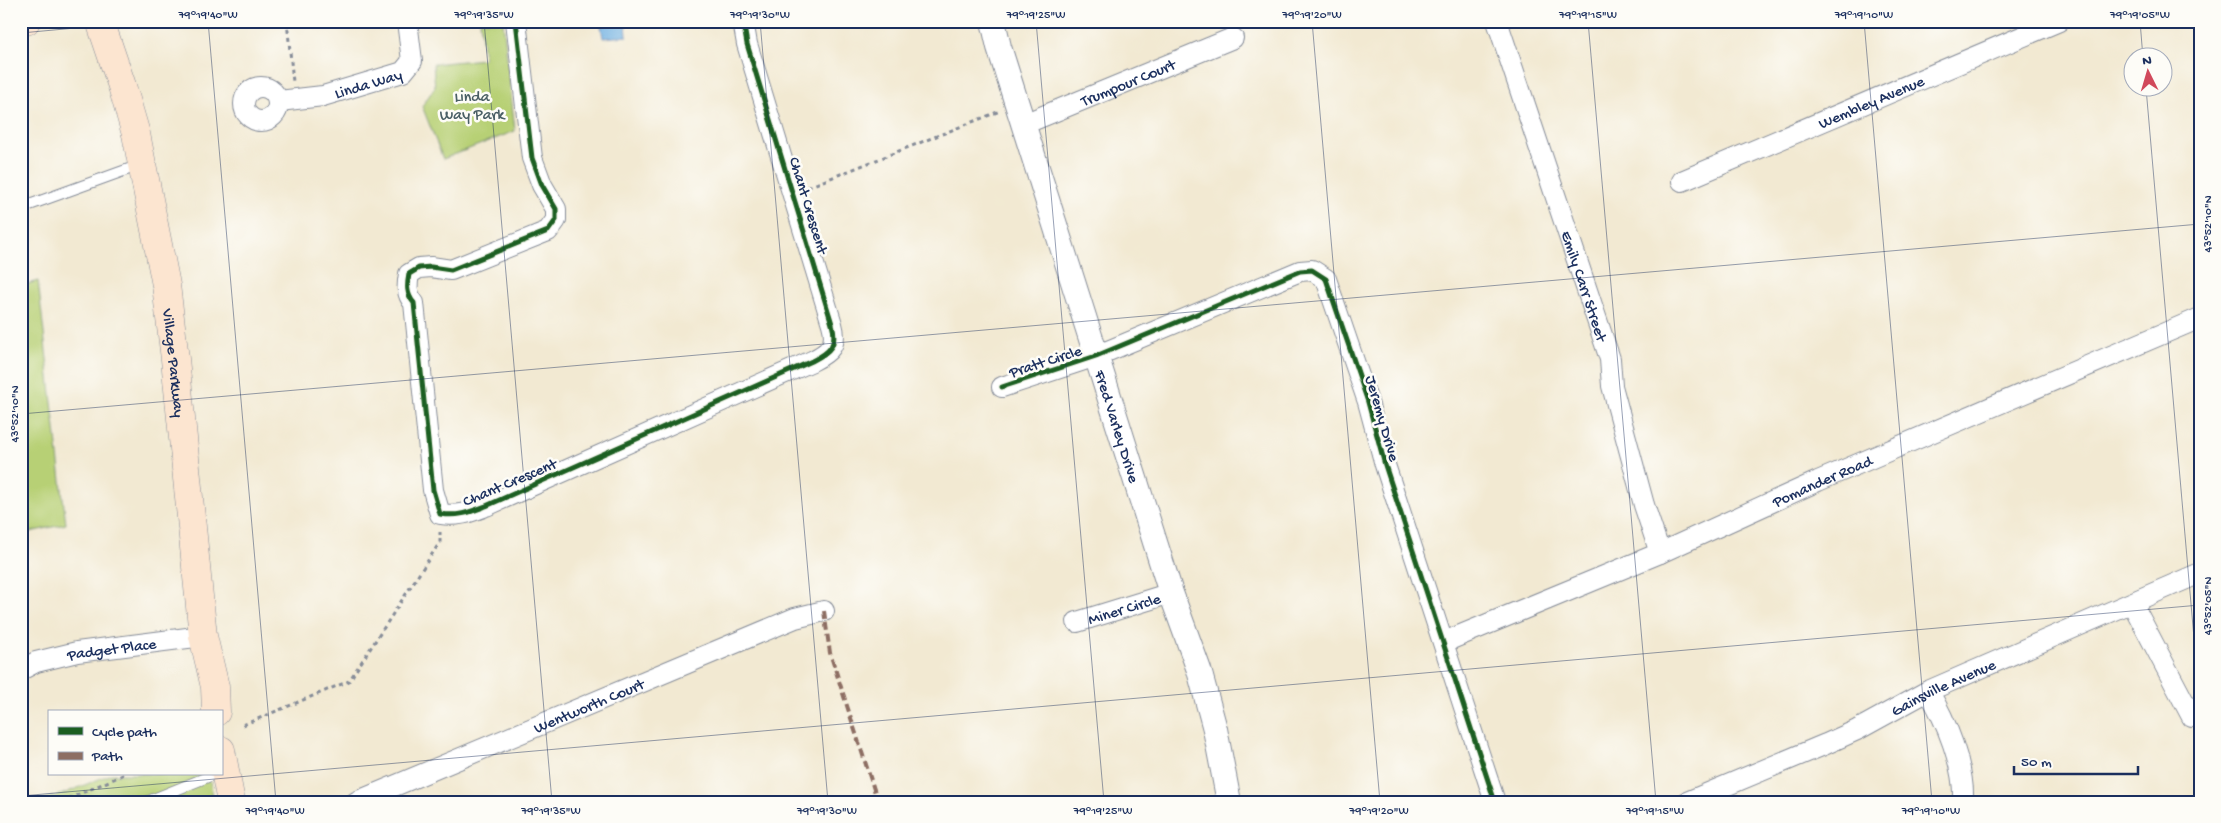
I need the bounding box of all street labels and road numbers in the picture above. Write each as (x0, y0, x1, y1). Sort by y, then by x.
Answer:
street label: Trumpour Court (1078, 56, 1180, 113)
street label: Linda Way (333, 67, 405, 105)
street label: Wembley Avenue (1816, 73, 1929, 135)
street label: Chant Crescent (783, 155, 831, 258)
street label: Emily Carr Street (1555, 229, 1610, 346)
street label: Village Parkway (156, 307, 187, 419)
street label: Pratt Circle (1006, 342, 1086, 384)
street label: Fred Varley Drive (1088, 367, 1142, 486)
street label: Jeremy Drive (1359, 374, 1402, 465)
street label: Pomander Road (1769, 452, 1877, 514)
street label: Chant Crescent (460, 455, 562, 513)
street label: Miner Circle (1086, 591, 1164, 631)
street label: Padget Place (65, 636, 158, 667)
street label: Gainsville Avenue (1889, 656, 2000, 722)
street label: Wentworth Court (532, 676, 649, 739)

